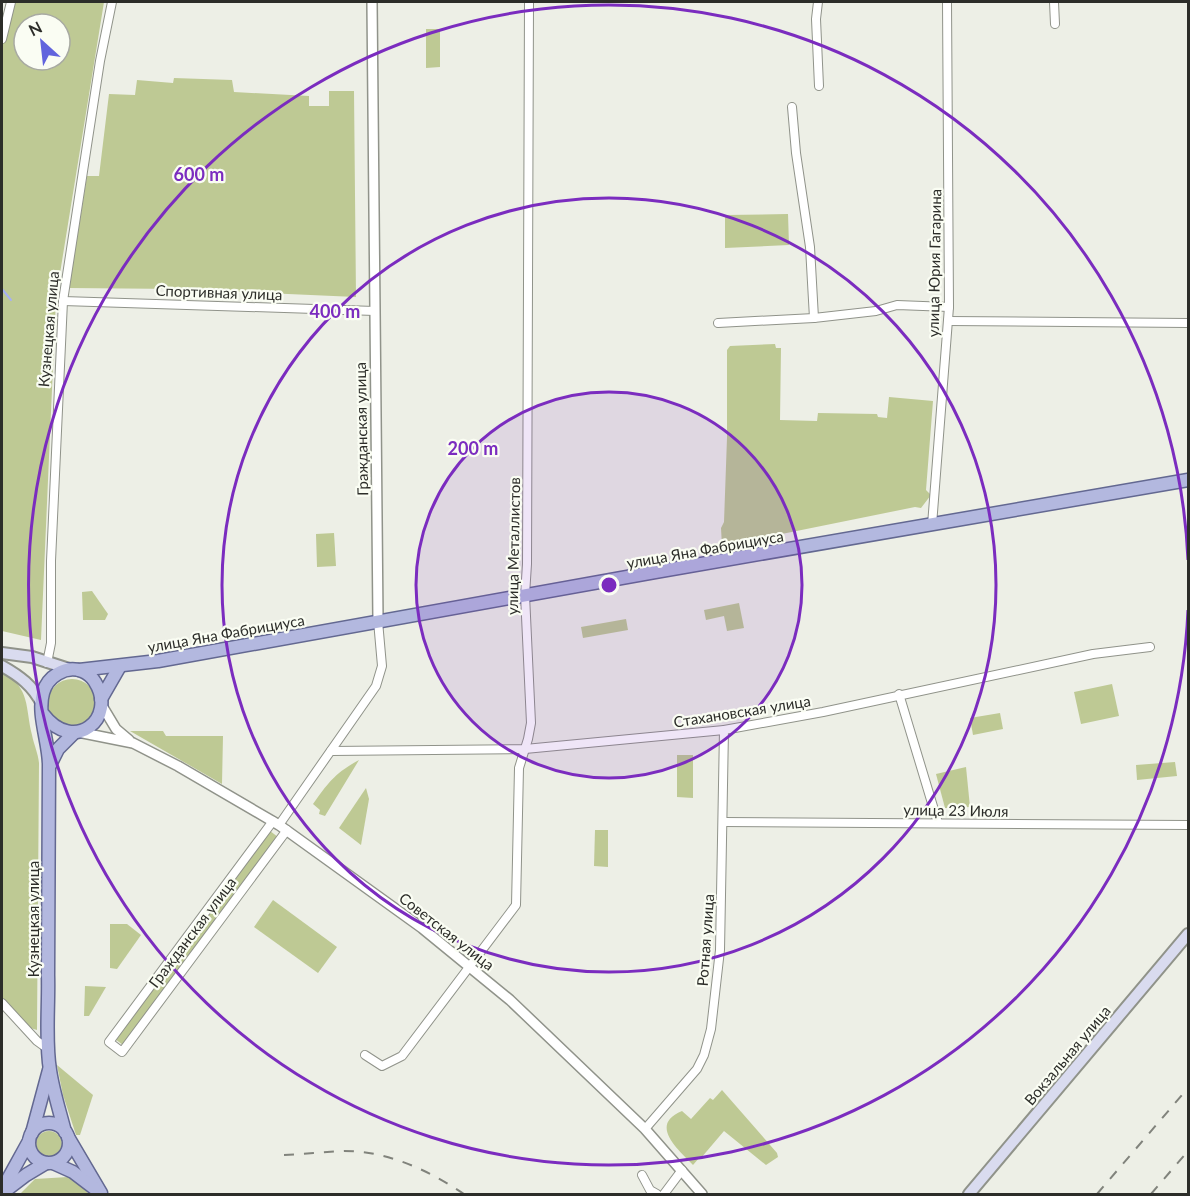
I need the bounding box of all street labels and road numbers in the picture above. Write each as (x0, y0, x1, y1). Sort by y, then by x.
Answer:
street label: улица Юрия Гагарина (924, 189, 944, 337)
street label: Кузнецкая улица (34, 270, 62, 388)
street label: Спортивная улица (155, 281, 283, 303)
street label: Гражданская улица (351, 362, 371, 496)
street label: улица Металлистов (503, 477, 523, 615)
street label: улица Яна Фабрициуса (625, 526, 785, 572)
street label: улица Яна Фабрициуса (146, 610, 306, 656)
street label: Стахановская улица (672, 691, 812, 731)
street label: улица 23 Июля (903, 800, 1009, 820)
street label: Кузнецкая улица (24, 861, 42, 977)
street label: Гражданская улица (145, 873, 239, 991)
street label: Советская улица (396, 888, 498, 974)
street label: Ротная улица (693, 893, 717, 987)
street label: Вокзальная улица (1020, 1002, 1114, 1108)

